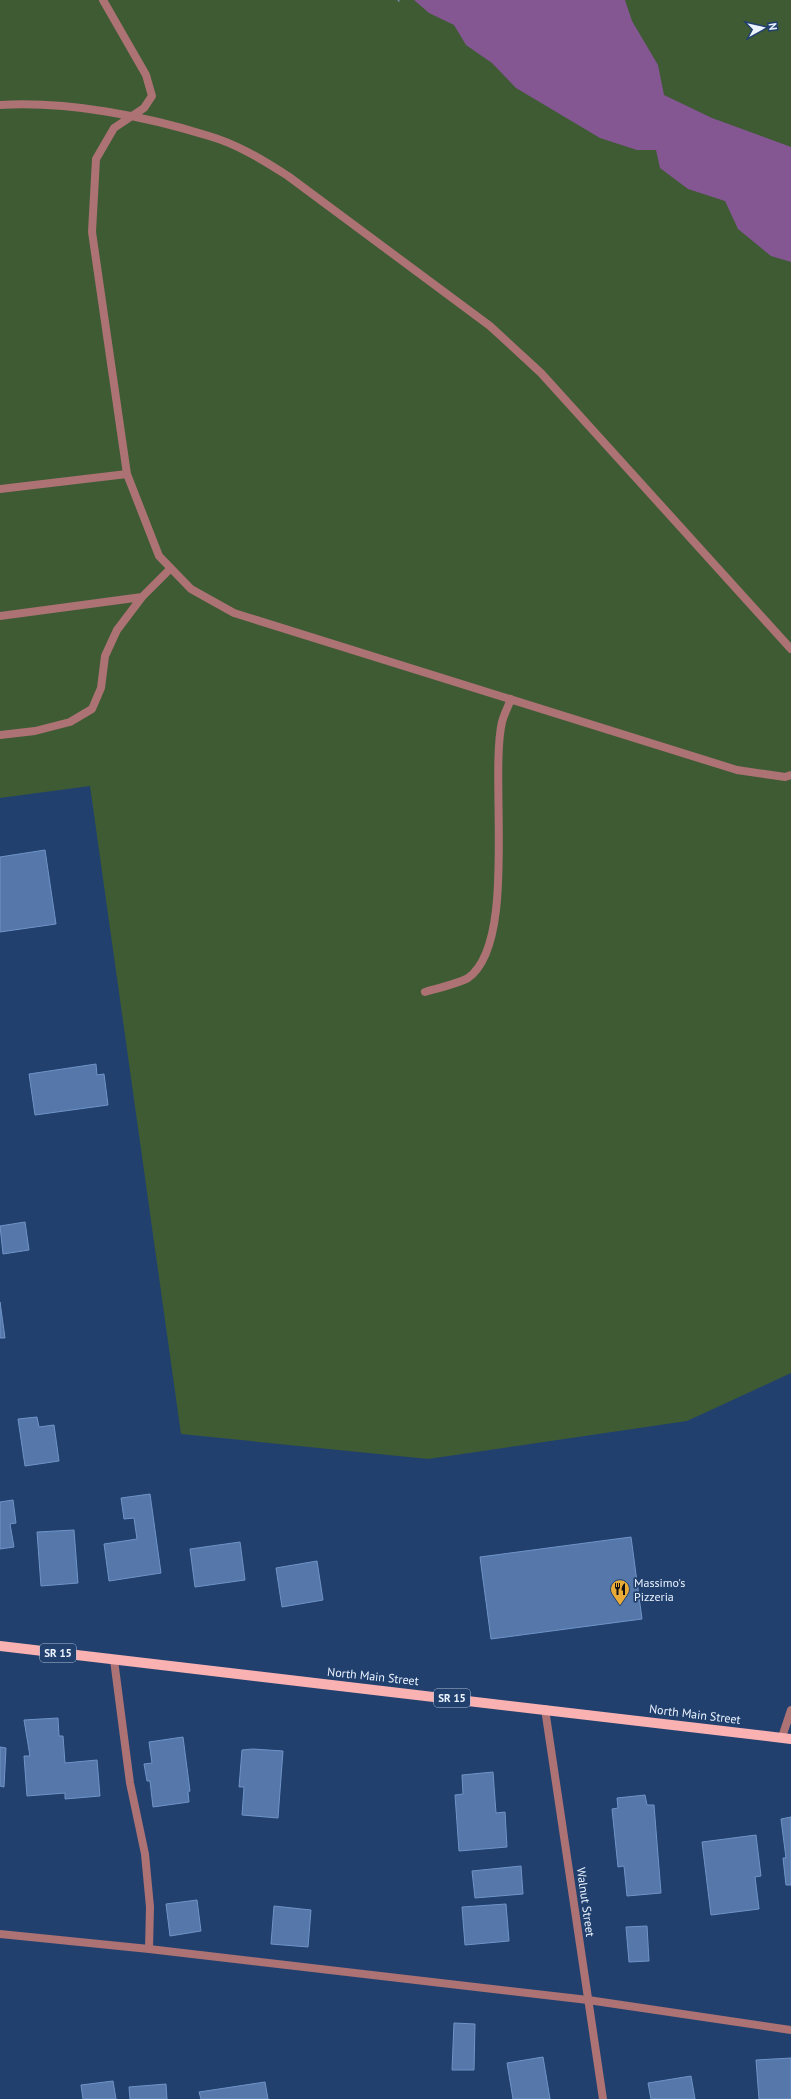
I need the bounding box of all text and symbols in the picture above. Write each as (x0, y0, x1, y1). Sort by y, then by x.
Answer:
north arrow (743, 8, 783, 48)
text: N (765, 22, 780, 31)
place label: Massimo's Pizzeria (634, 1575, 685, 1604)
restaurant icon: Massimo's Pizzeria (609, 1578, 631, 1606)
road number: SR 15 (40, 1644, 76, 1662)
street label: North Main Street (327, 1664, 419, 1688)
road number: SR 15 (434, 1689, 470, 1707)
street label: North Main Street (648, 1701, 742, 1727)
street label: Walnut Street (574, 1866, 598, 1938)

